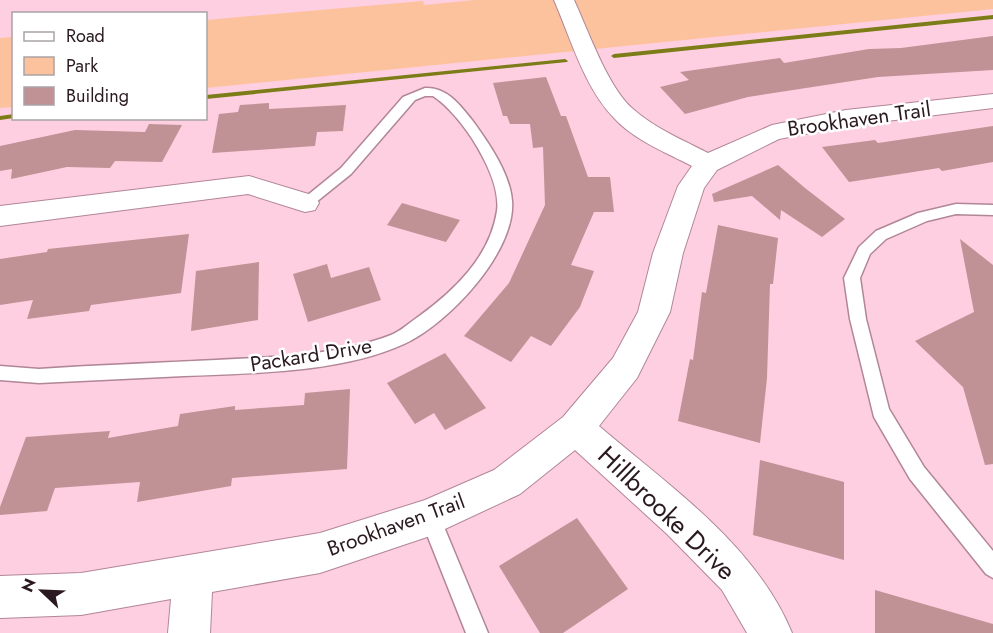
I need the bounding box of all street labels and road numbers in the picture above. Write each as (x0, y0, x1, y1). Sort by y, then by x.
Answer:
street label: Brookhaven Trail (785, 94, 933, 144)
street label: Packard Drive (248, 331, 374, 379)
street label: Hillbrooke Drive (589, 437, 745, 589)
street label: Brookhaven Trail (323, 486, 469, 564)

